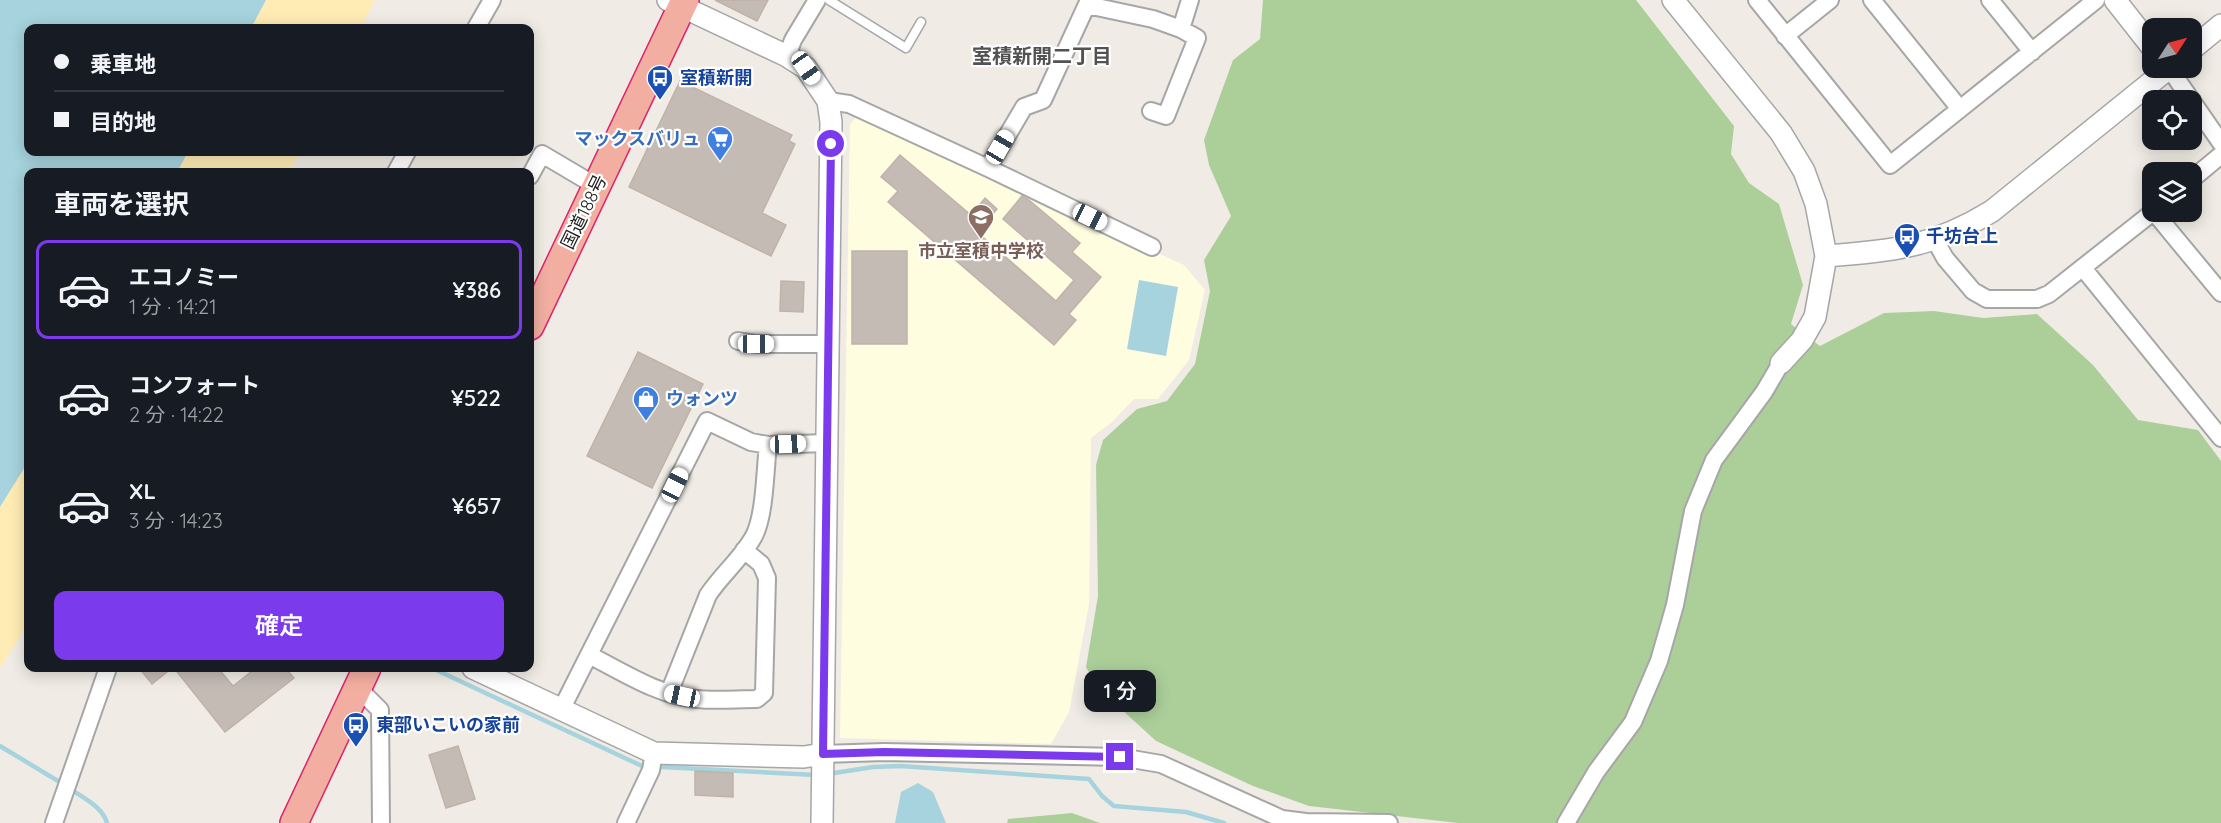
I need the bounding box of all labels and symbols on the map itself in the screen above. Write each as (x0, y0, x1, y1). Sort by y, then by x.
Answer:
north arrow (2142, 18, 2202, 78)
district label: 室積新開二丁目 (972, 43, 1112, 68)
car (788, 48, 824, 88)
bus stop icon: 室積新開 (645, 63, 675, 101)
place label: 室積新開 (680, 66, 752, 89)
supermarket icon: マックスバリュ (705, 124, 735, 162)
place label: マックスバリュ (575, 127, 700, 150)
car (983, 127, 1017, 167)
route start (817, 130, 844, 157)
street label: 国道188号 (556, 171, 611, 253)
car (1070, 201, 1110, 233)
school or university icon: 市立室積中学校 (966, 202, 996, 240)
bus stop icon: 千坊台上 (1892, 221, 1922, 259)
place label: 千坊台上 (1926, 224, 1998, 247)
place label: 市立室積中学校 (918, 239, 1044, 262)
car (738, 335, 774, 353)
shop icon: ウォンツ (631, 384, 661, 422)
place label: ウォンツ (666, 387, 738, 410)
car (770, 434, 806, 454)
car (659, 465, 691, 505)
callout: 1 分 (1084, 670, 1156, 712)
car (663, 683, 701, 709)
bus stop icon: 東部いこいの家前 (341, 710, 371, 748)
place label: 東部いこいの家前 (376, 713, 520, 736)
route end (1106, 743, 1133, 770)

